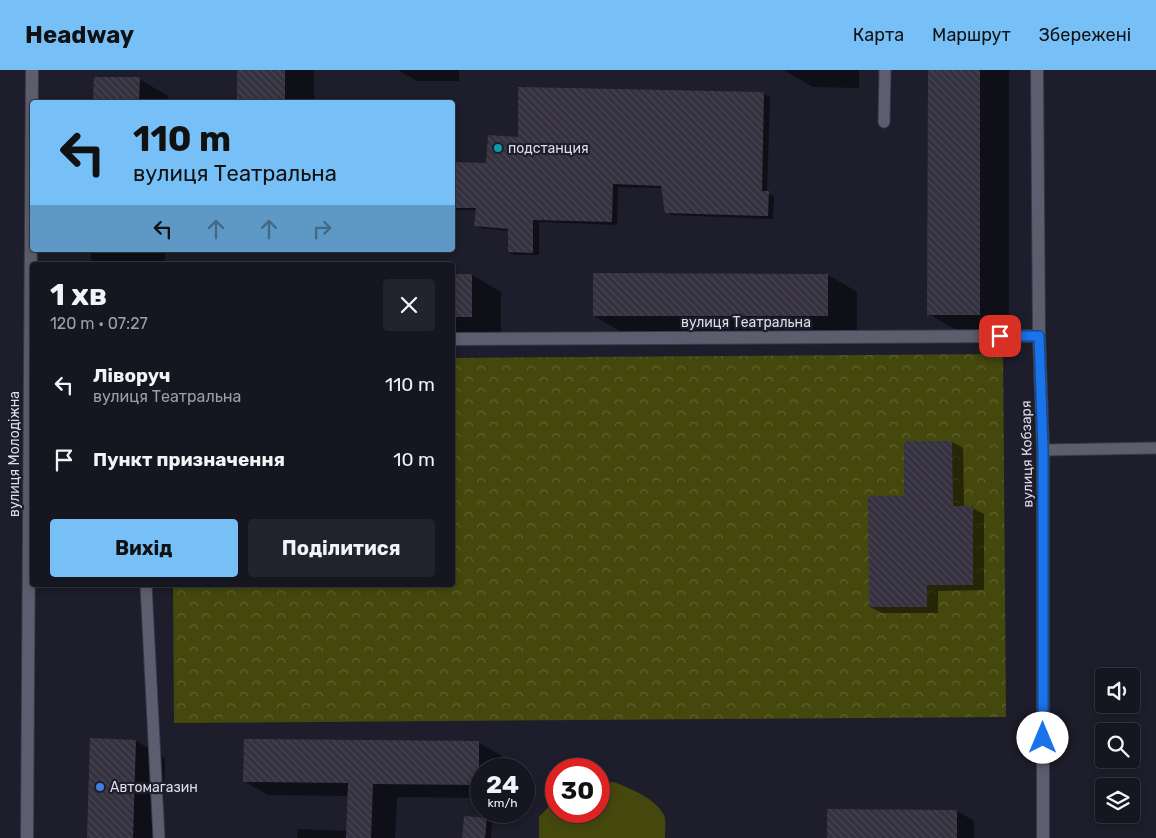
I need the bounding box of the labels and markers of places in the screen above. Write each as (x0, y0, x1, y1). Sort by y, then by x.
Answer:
place label: подстанция (508, 140, 589, 157)
marker: подстанция (492, 142, 504, 154)
pin (979, 315, 1021, 357)
place label: Автомагазин (110, 779, 198, 796)
marker: Автомагазин (94, 781, 106, 793)

